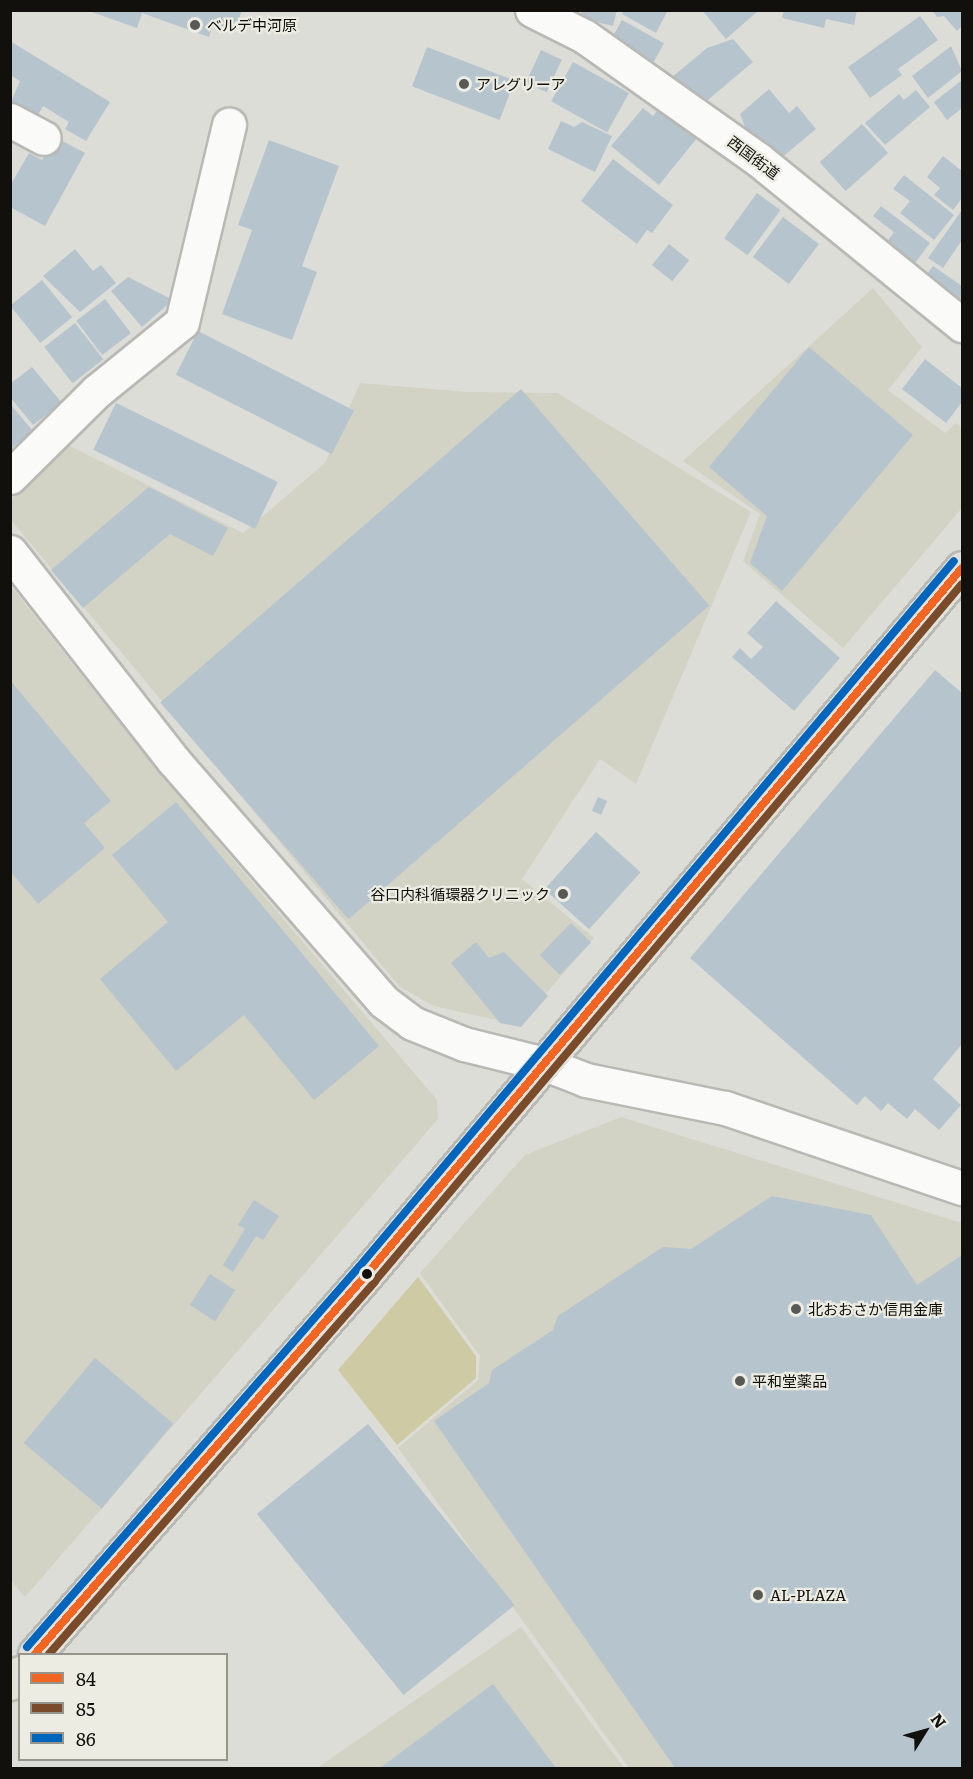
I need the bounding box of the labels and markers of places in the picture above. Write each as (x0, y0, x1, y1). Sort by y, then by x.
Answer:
place label: ベルデ中河原 (207, 16, 297, 34)
marker: ベルデ中河原 (188, 18, 202, 32)
place label: アレグリーア (476, 75, 566, 93)
marker: アレグリーア (457, 77, 471, 91)
place label: 谷口内科循環器クリニック (370, 885, 550, 903)
marker: 谷口内科循環器クリニック (554, 885, 572, 903)
unlabelled marker (361, 1268, 373, 1280)
place label: 北おおさか信用金庫 (808, 1300, 943, 1318)
marker: 北おおさか信用金庫 (789, 1302, 803, 1316)
place label: 平和堂薬品 (752, 1372, 827, 1390)
marker: 平和堂薬品 (733, 1374, 747, 1388)
place label: AL-PLAZA (770, 1586, 846, 1604)
marker: AL-PLAZA (751, 1588, 765, 1602)

